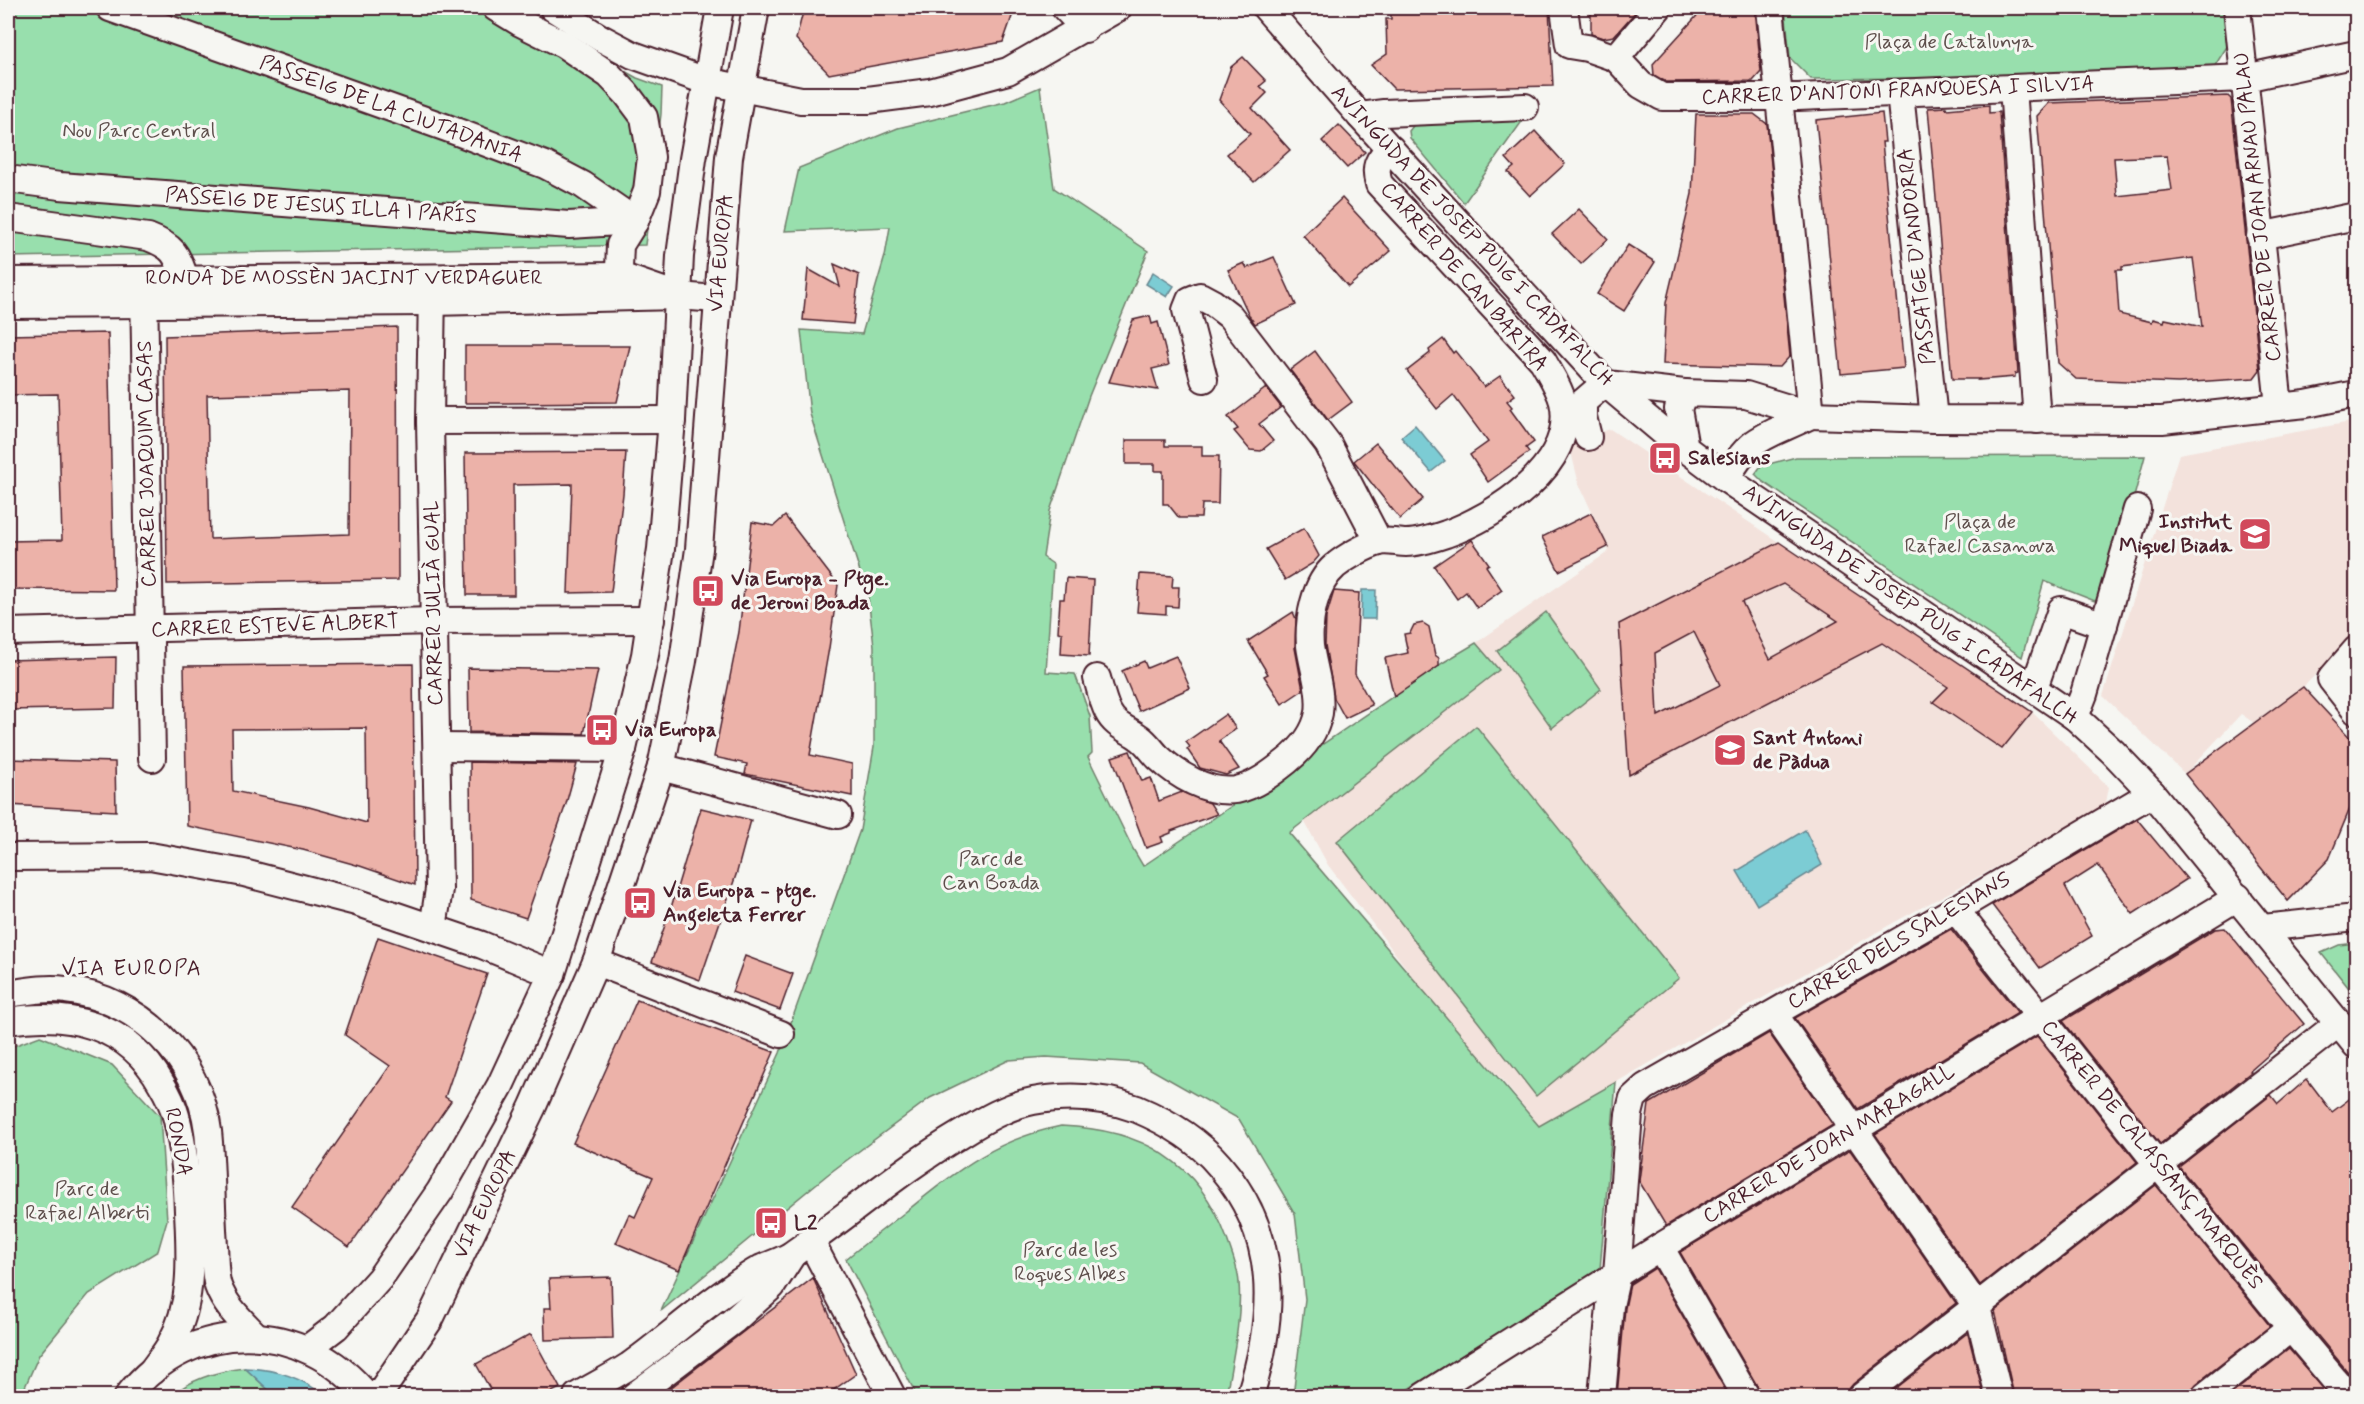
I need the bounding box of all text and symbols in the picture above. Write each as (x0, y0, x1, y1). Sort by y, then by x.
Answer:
park label: Plaça de Catalunya (1864, 28, 2034, 56)
street label: PASSEIG DE LA CIUTADANIA (256, 48, 526, 170)
street label: CARRER DE JOAN ARNAU PALAU (2228, 51, 2288, 363)
street label: CARRER D'ANTONI FRANQUESA I SILVIA (1701, 70, 2095, 112)
street label: AVINGUDA DE JOSEP PUIG I CADAFALCH (1324, 79, 1620, 393)
park label: Nou Parc Central (62, 117, 216, 145)
street label: PASSATGE D'ANDORRA (1892, 146, 1942, 366)
street label: CARRER DE CAN BARTRA (1374, 176, 1554, 378)
street label: PASSEIG DE JESUS ILLA I PARÍS (164, 181, 478, 231)
street label: VIA EUROPA (702, 193, 740, 313)
street label: RONDA DE MOSSÈN JACINT VERDAGUER (145, 264, 543, 292)
street label: CARRER JOAQUIM CASAS (131, 340, 163, 588)
bus stop icon: Salesians (1647, 440, 1683, 476)
place label: Salesians (1688, 444, 1771, 472)
street label: AVINGUDA DE JOSEP PUIG I CADAFALCH (1737, 478, 2083, 732)
street label: CARRER JULIÀ GUAL (418, 500, 450, 706)
park label: Plaça de Rafael Casanova (1904, 508, 2056, 560)
place label: Institut Miquel Biada (2119, 508, 2233, 560)
school or university icon: Institut Miquel Biada (2237, 516, 2273, 552)
place label: Via Europa - Ptge. de Jeroni Boada (731, 565, 889, 617)
bus stop icon: Via Europa - Ptge. de Jeroni Boada (690, 573, 726, 609)
street label: CARRER ESTEVE ALBERT (151, 608, 399, 644)
bus stop icon: Via Europa (584, 712, 620, 748)
place label: Via Europa (625, 716, 717, 744)
place label: Sant Antoni de Pàdua (1753, 724, 1863, 776)
school or university icon: Sant Antoni de Pàdua (1712, 732, 1748, 768)
park label: Parc de Can Boada (942, 845, 1040, 897)
street label: CARRER DELS SALESIANS (1782, 865, 2016, 1016)
place label: Via Europa - ptge. Angeleta Ferrer (663, 877, 816, 931)
bus stop icon: Via Europa - ptge. Angeleta Ferrer (622, 885, 658, 921)
district label: VIA EUROPA (62, 955, 202, 983)
street label: CARRER DE CALASSANÇ MARQUÈS (2034, 1014, 2270, 1296)
street label: CARRER DE JOAN MARAGALL (1698, 1057, 1960, 1231)
street label: RONDA (158, 1106, 198, 1178)
street label: VIA EUROPA (446, 1145, 524, 1263)
park label: Parc de Rafael Alberti (25, 1175, 149, 1227)
bus stop icon: L2 (753, 1205, 789, 1241)
place label: L2 (794, 1209, 818, 1237)
park label: Parc de les Roques Albes (1014, 1236, 1126, 1288)

